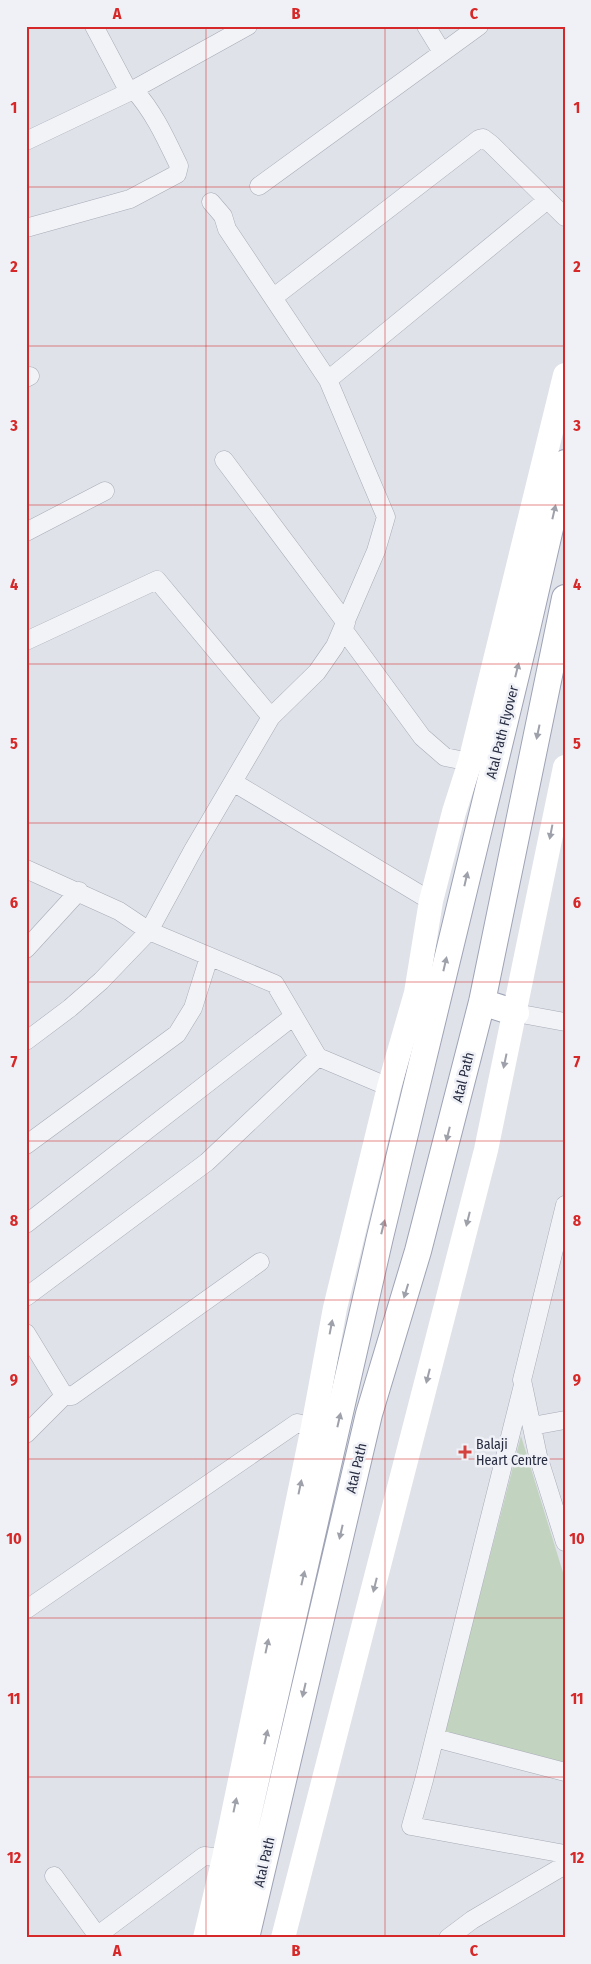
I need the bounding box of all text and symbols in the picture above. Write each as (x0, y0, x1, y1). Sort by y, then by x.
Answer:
text: A (112, 4, 122, 23)
text: B (292, 4, 301, 23)
text: C (470, 4, 479, 23)
text: 1 (11, 98, 17, 117)
text: 1 (574, 98, 580, 117)
text: 2 (9, 257, 18, 276)
text: 2 (572, 257, 581, 276)
text: 3 (9, 416, 18, 435)
text: 3 (572, 416, 581, 435)
one-way arrow (550, 504, 558, 519)
text: 4 (10, 575, 18, 594)
text: 4 (573, 575, 581, 594)
one-way arrow (513, 663, 521, 678)
street label: Atal Path Flyover (483, 684, 522, 780)
one-way arrow (533, 724, 541, 740)
text: 5 (10, 734, 18, 753)
text: 5 (573, 734, 581, 753)
one-way arrow (547, 825, 555, 840)
one-way arrow (462, 871, 470, 886)
text: 6 (10, 893, 18, 912)
text: 6 (573, 893, 581, 912)
one-way arrow (441, 956, 449, 971)
street label: Atal Path (449, 1050, 478, 1104)
text: 7 (11, 1052, 18, 1071)
text: 7 (574, 1052, 581, 1071)
one-way arrow (501, 1053, 509, 1068)
one-way arrow (444, 1126, 452, 1141)
text: 8 (10, 1211, 19, 1230)
one-way arrow (464, 1211, 472, 1227)
text: 8 (573, 1211, 582, 1230)
one-way arrow (379, 1220, 387, 1235)
one-way arrow (402, 1284, 410, 1299)
one-way arrow (328, 1319, 336, 1335)
one-way arrow (424, 1369, 432, 1384)
text: 9 (10, 1370, 18, 1389)
text: 9 (573, 1370, 581, 1389)
one-way arrow (335, 1412, 343, 1427)
place label: Balaji Heart Centre (476, 1436, 548, 1469)
street label: Atal Path (342, 1441, 371, 1495)
marker: Balaji Heart Centre (458, 1445, 472, 1459)
one-way arrow (297, 1478, 305, 1494)
one-way arrow (337, 1525, 345, 1540)
text: 10 (6, 1529, 22, 1548)
text: 10 (569, 1529, 585, 1548)
one-way arrow (299, 1570, 307, 1586)
one-way arrow (371, 1577, 379, 1592)
one-way arrow (264, 1637, 272, 1653)
one-way arrow (300, 1683, 308, 1698)
text: 11 (7, 1689, 21, 1708)
text: 11 (570, 1689, 584, 1708)
one-way arrow (262, 1729, 270, 1744)
one-way arrow (231, 1796, 239, 1812)
street label: Atal Path (250, 1835, 279, 1889)
text: 12 (7, 1848, 22, 1867)
text: 12 (570, 1848, 585, 1867)
text: A (112, 1941, 122, 1960)
text: B (292, 1941, 301, 1960)
text: C (470, 1941, 479, 1960)

